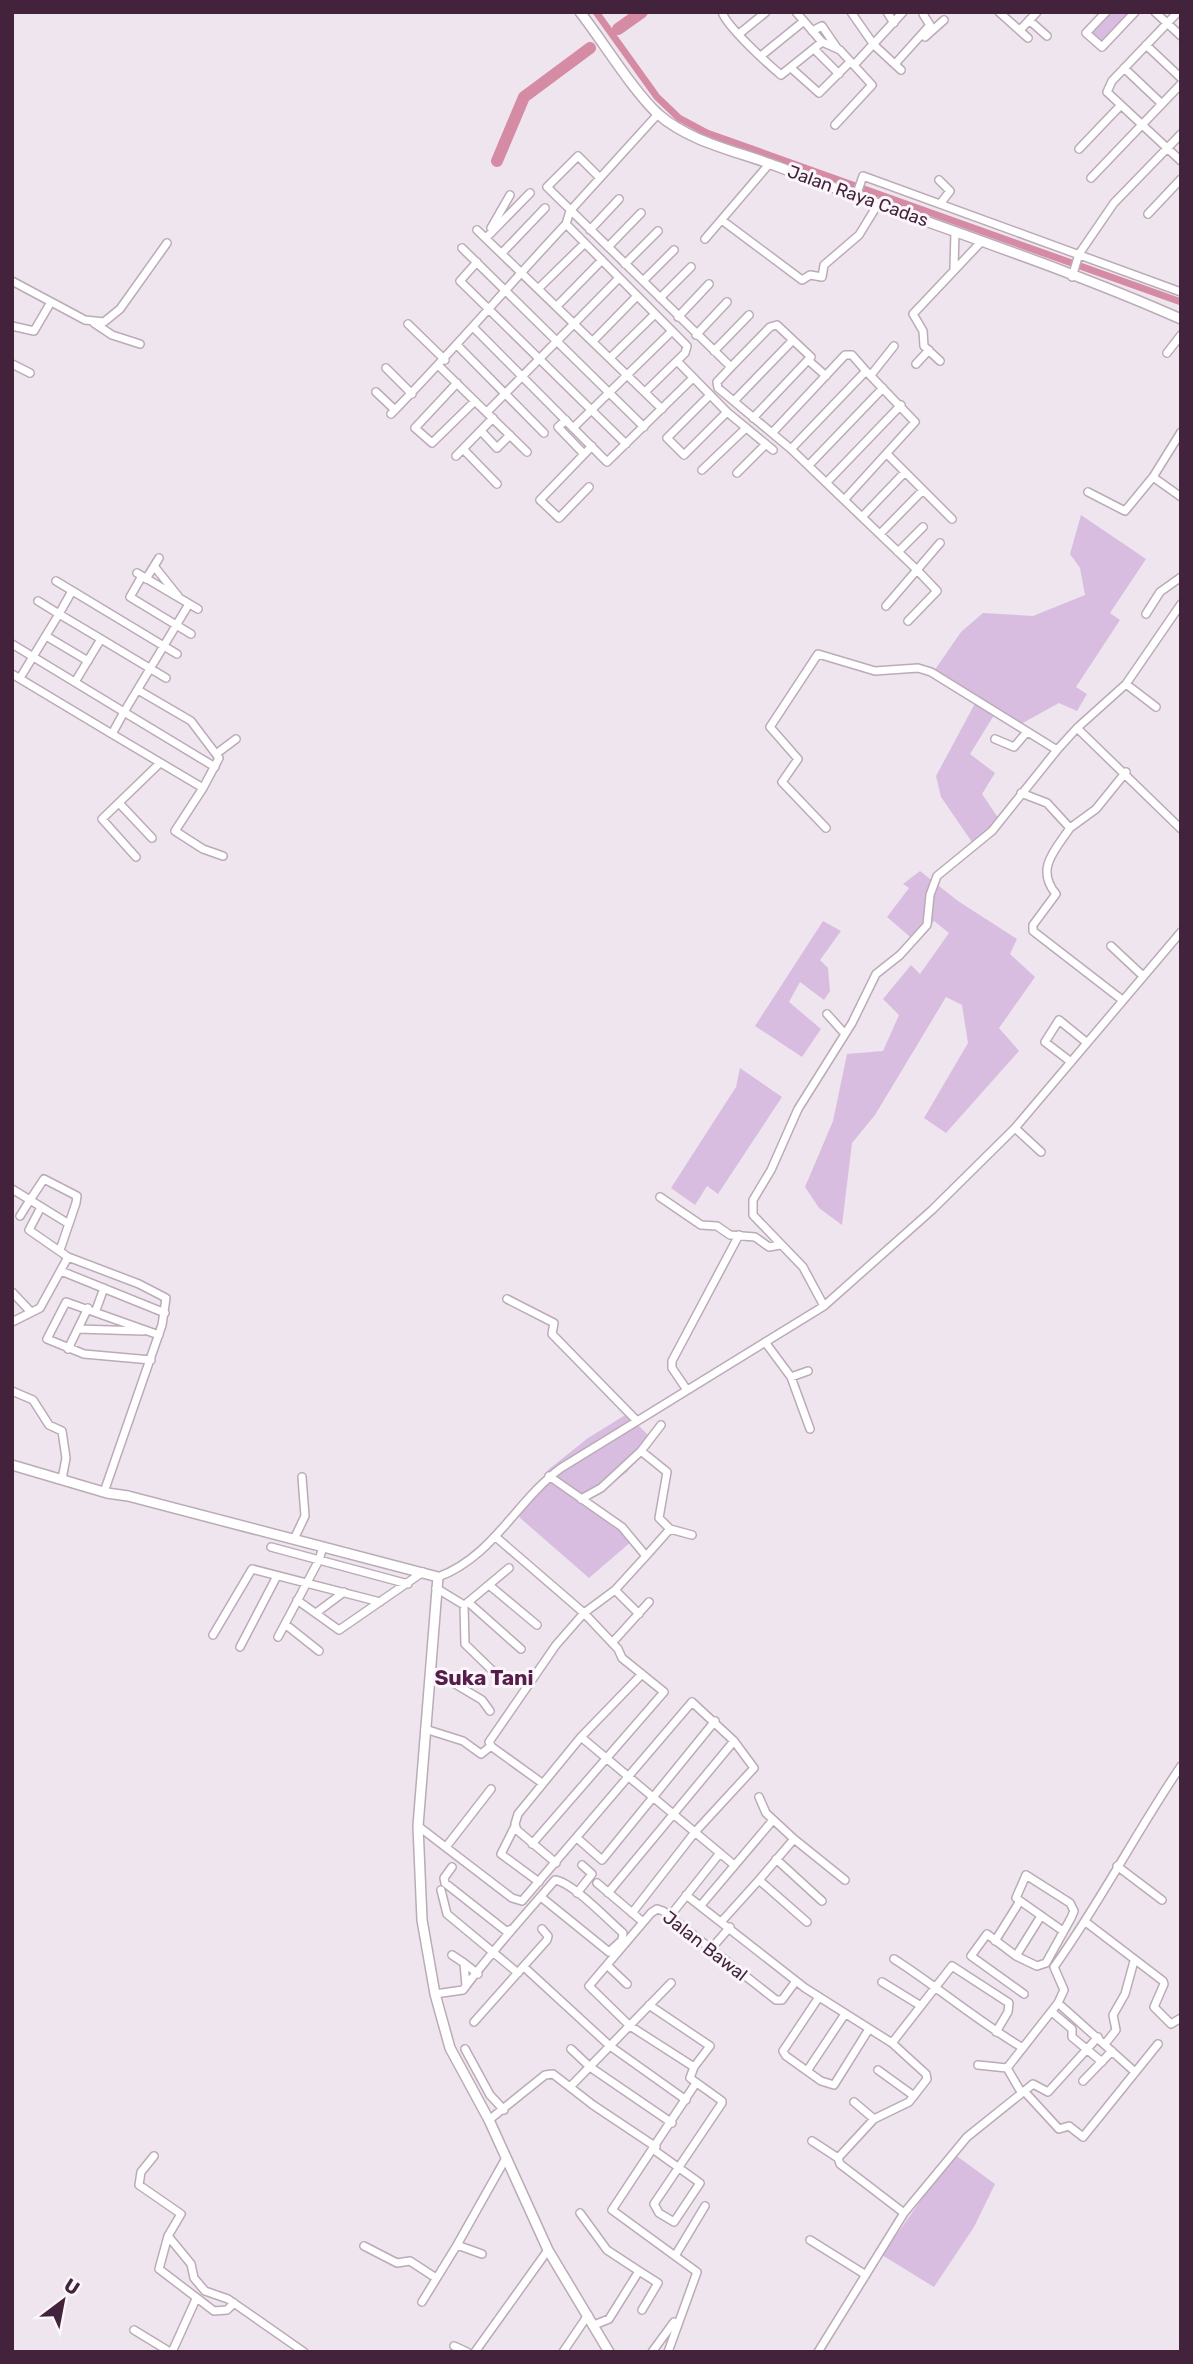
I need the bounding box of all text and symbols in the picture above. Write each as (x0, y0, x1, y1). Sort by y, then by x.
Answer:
street label: Jalan Raya Cadas (785, 160, 931, 232)
district label: Suka Tani (434, 1665, 534, 1690)
street label: Jalan Bawal (658, 1906, 752, 1986)
north arrow (28, 2266, 98, 2336)
text: U (60, 2274, 84, 2300)

